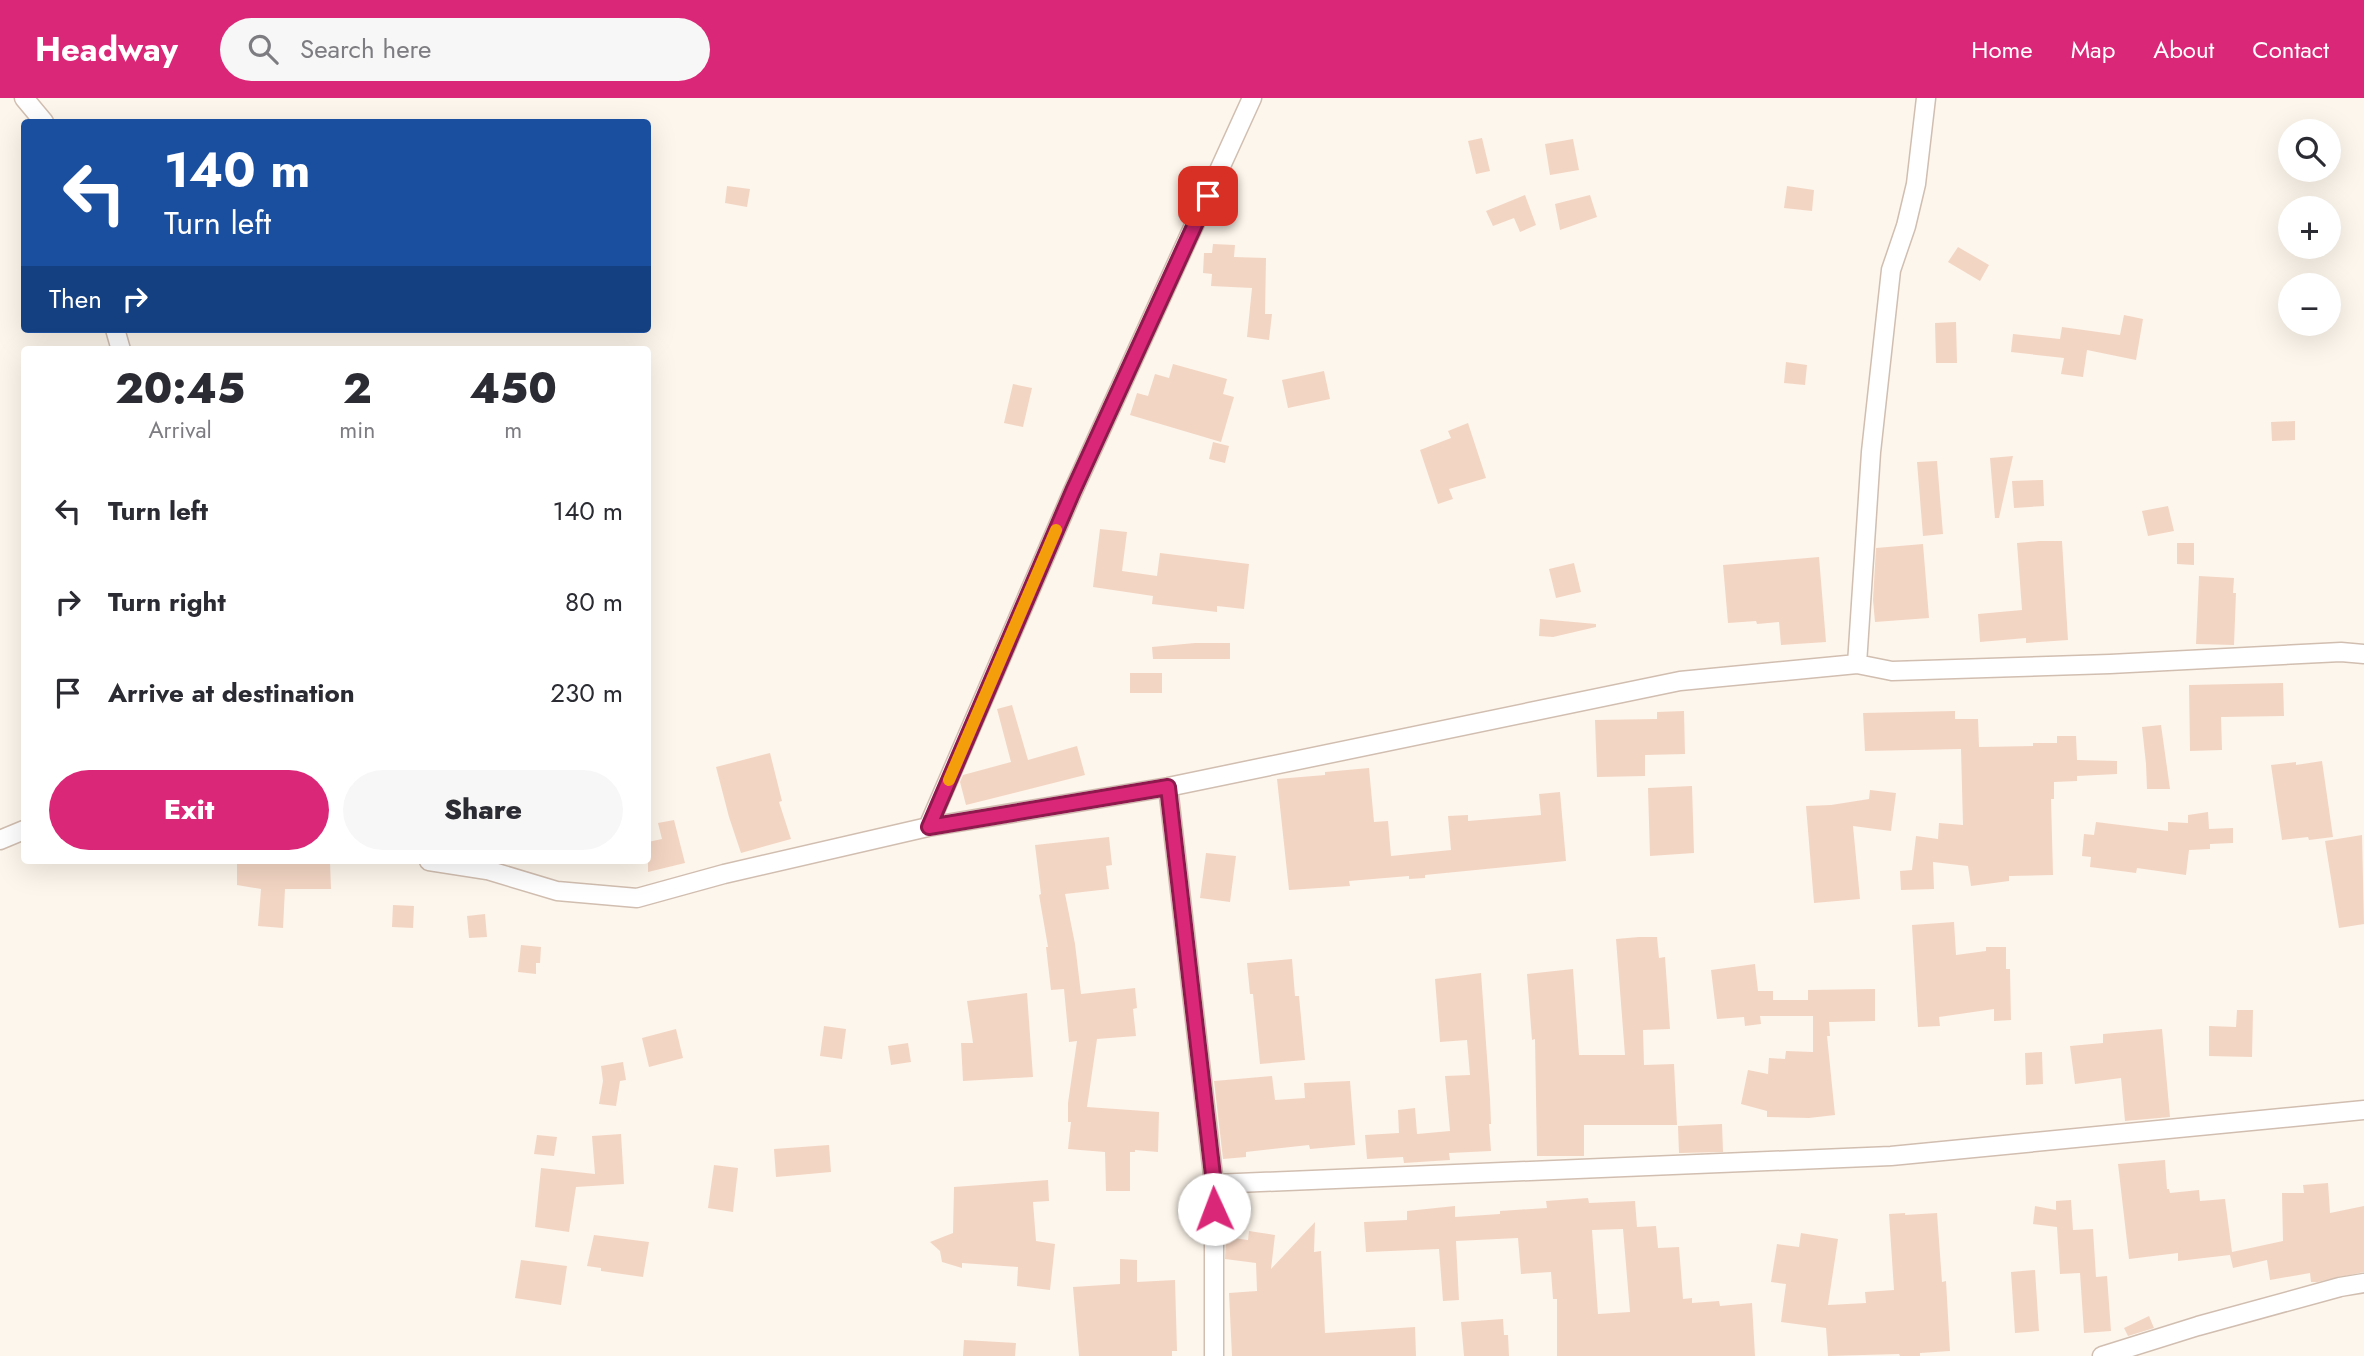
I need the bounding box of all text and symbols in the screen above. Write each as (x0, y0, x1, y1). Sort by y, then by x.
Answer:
search box (220, 18, 710, 81)
text: Headway (35, 26, 178, 73)
icon: search (244, 30, 282, 68)
text: Search here (300, 30, 431, 68)
text: Home (1971, 32, 2033, 67)
text: Map (2071, 32, 2115, 67)
text: About (2153, 32, 2214, 67)
text: Contact (2252, 32, 2329, 67)
map controls (2278, 119, 2341, 336)
button: search (2278, 119, 2341, 182)
text: 140 m (164, 135, 310, 205)
icon: left (49, 147, 140, 238)
pin (1178, 166, 1238, 226)
icon: arrive (1189, 177, 1227, 215)
button: + (2278, 196, 2341, 259)
text: Turn left (164, 200, 271, 246)
button: − (2278, 273, 2341, 336)
text: Then (49, 280, 102, 318)
icon: right (116, 280, 154, 318)
text: 20:45 (115, 358, 245, 419)
text: 2 (343, 358, 372, 419)
text: 450 (469, 358, 557, 419)
text: Arrival (148, 413, 212, 447)
text: min (339, 413, 375, 447)
text: m (504, 413, 522, 447)
icon: left (49, 492, 87, 530)
text: Turn left (108, 492, 208, 530)
text: 140 m (552, 492, 623, 530)
icon: right (49, 583, 87, 621)
text: Turn right (108, 583, 226, 621)
text: 80 m (565, 583, 623, 621)
icon: arrive (49, 674, 87, 712)
text: Arrive at destination (108, 674, 355, 712)
text: 230 m (550, 674, 623, 712)
button: Exit (49, 770, 329, 850)
button: Share (343, 770, 623, 850)
position arrow (1177, 1172, 1251, 1246)

